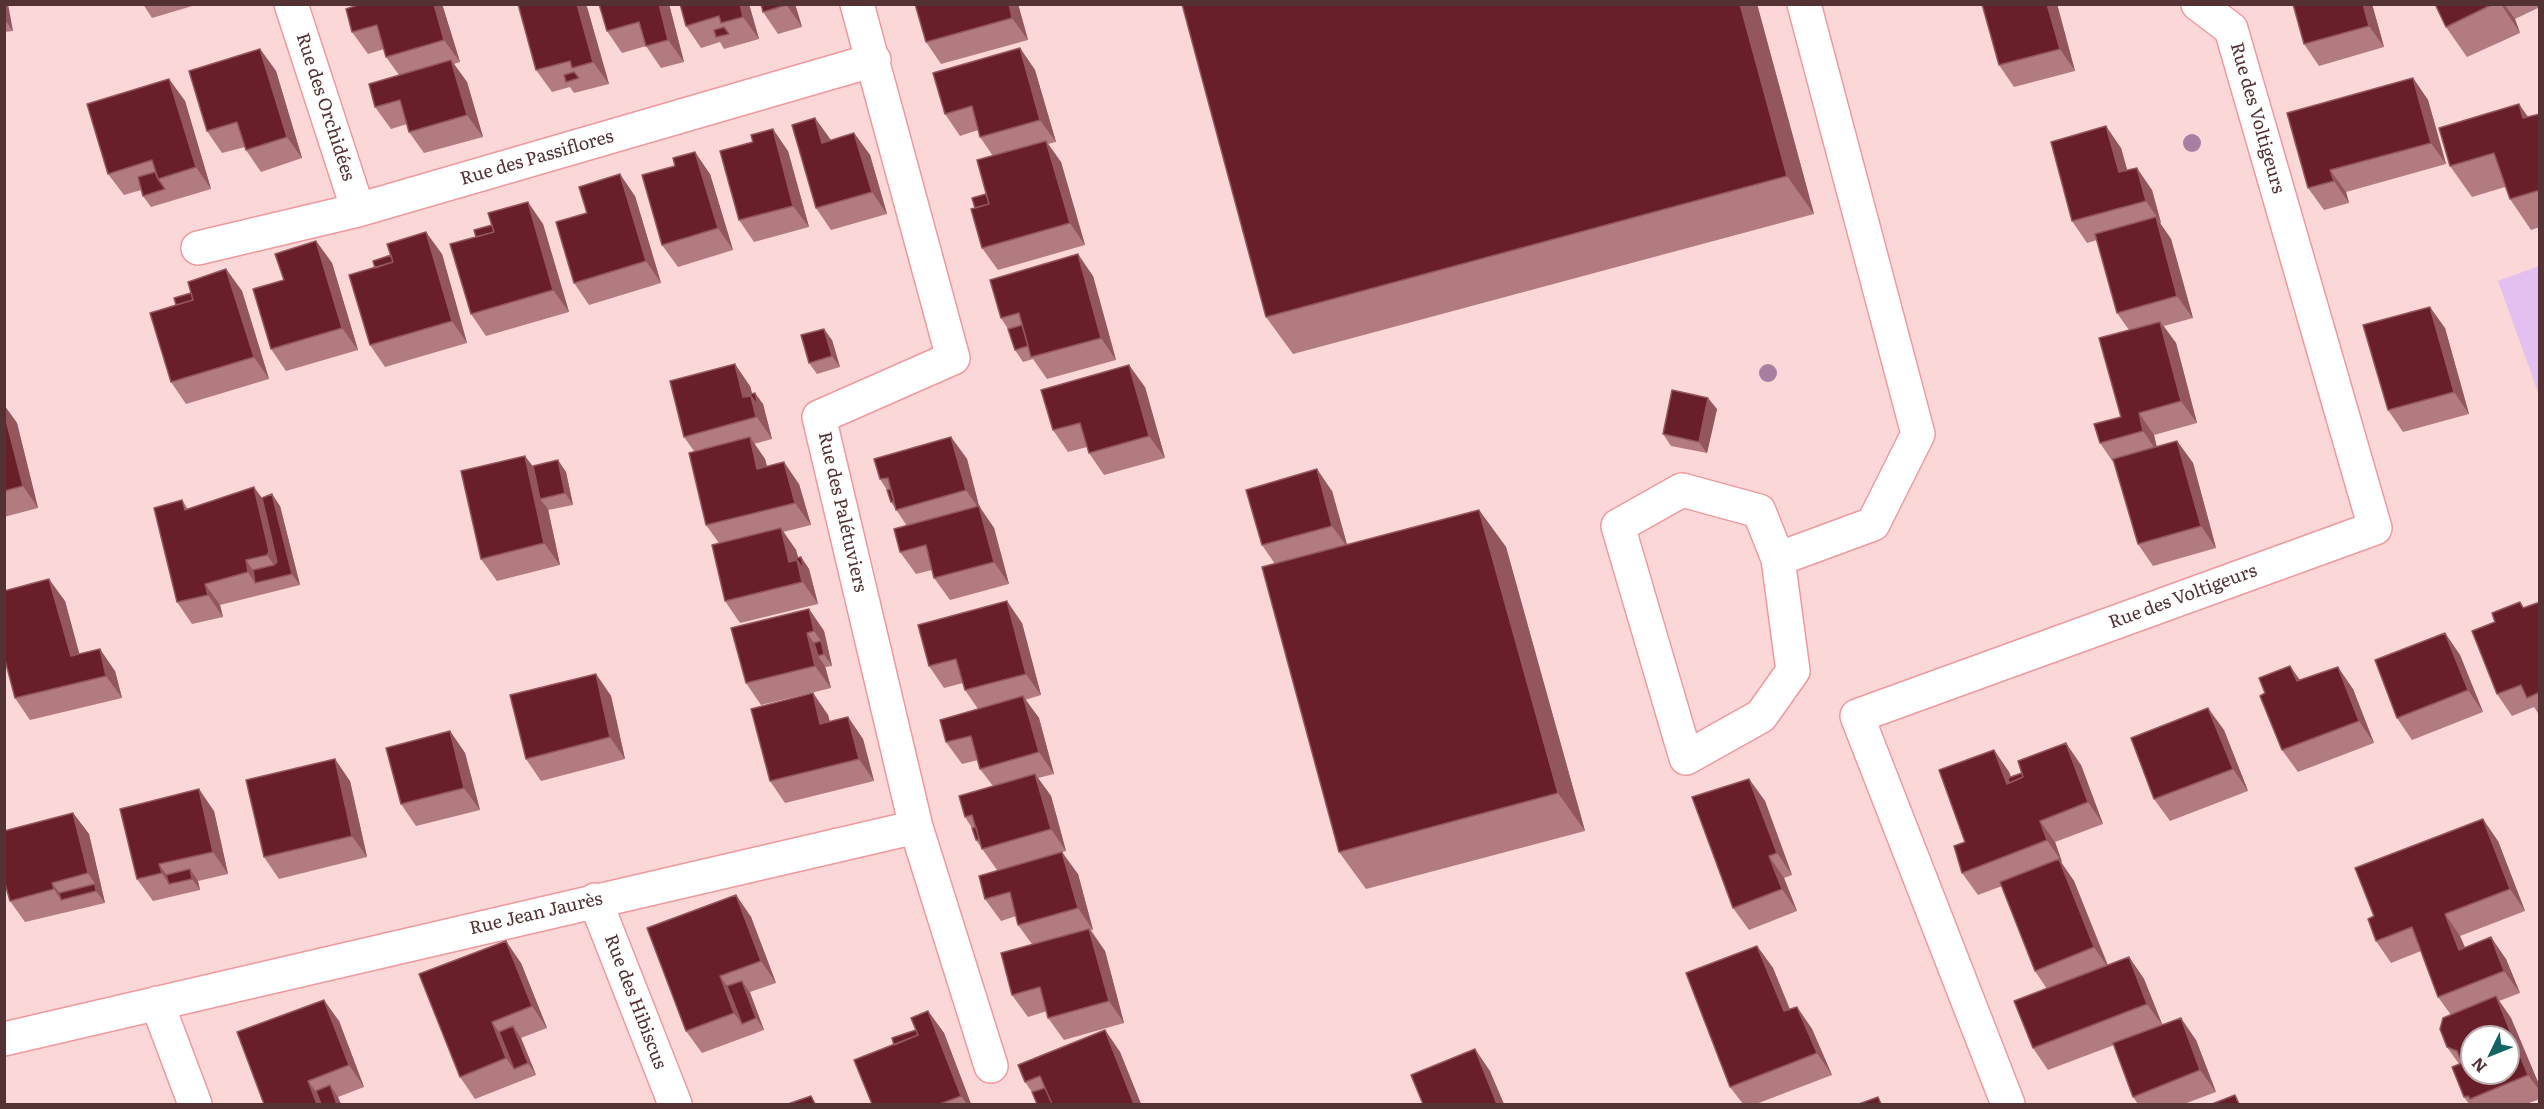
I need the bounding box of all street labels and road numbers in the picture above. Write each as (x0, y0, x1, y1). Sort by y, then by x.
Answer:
street label: Rue des Orchidées (291, 30, 359, 184)
street label: Rue des Voltigeurs (2225, 40, 2289, 196)
street label: Rue des Passiflores (458, 126, 616, 190)
street label: Rue des Palétuviers (813, 430, 871, 594)
street label: Rue des Voltigeurs (2106, 560, 2260, 634)
street label: Rue Jean Jaurès (467, 888, 605, 940)
street label: Rue des Hibiscus (599, 932, 671, 1072)

